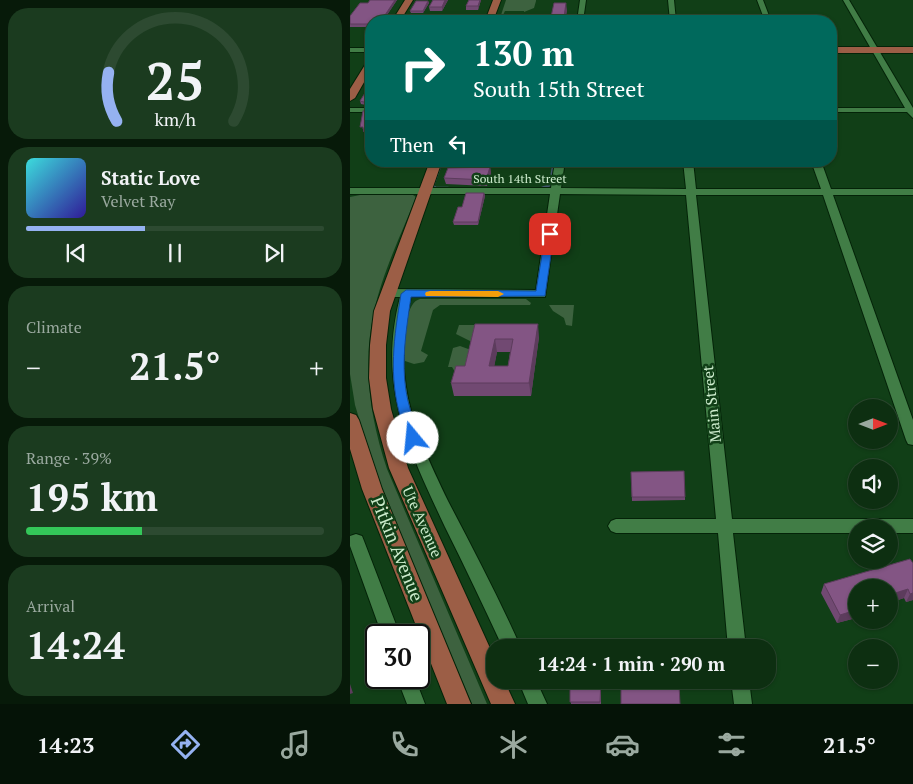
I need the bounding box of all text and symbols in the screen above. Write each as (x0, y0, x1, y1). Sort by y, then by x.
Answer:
text: 130 m (473, 30, 574, 76)
icon: right (390, 35, 455, 100)
text: 25 (146, 46, 204, 115)
text: South 15th Street (473, 74, 645, 103)
text: km/h (154, 107, 196, 131)
icon: left (444, 130, 472, 158)
text: Then (390, 132, 434, 157)
text: Static Love (101, 165, 200, 190)
street label: South 14th Street (473, 171, 567, 186)
text: Velvet Ray (101, 190, 175, 212)
pin (529, 213, 571, 255)
icon: arrive (536, 220, 564, 248)
icon: previous (62, 239, 90, 267)
icon: pause (161, 239, 189, 267)
icon: next (260, 239, 288, 267)
text: Climate (26, 316, 82, 338)
text: 21.5° (129, 341, 221, 391)
text: − (26, 349, 41, 386)
text: + (309, 349, 324, 386)
street label: Main Street (697, 364, 725, 444)
north arrow (848, 399, 898, 449)
map controls (848, 399, 898, 689)
position arrow (386, 411, 438, 463)
text: Range · 39% (26, 447, 112, 469)
button: sound (848, 459, 898, 509)
text: 195 km (26, 472, 158, 522)
street label: Ute Avenue (398, 483, 447, 560)
street label: Pitkin Avenue (366, 493, 430, 605)
button: layers (848, 519, 898, 569)
button: + (848, 579, 898, 629)
text: Arrival (26, 595, 75, 617)
text: 14:24 (26, 620, 125, 670)
speed limit sign: 30 (365, 624, 430, 689)
button: − (848, 639, 898, 689)
text: 14:24 · 1 min · 290 m (537, 651, 725, 676)
icon: directions (168, 727, 203, 762)
icon: music (278, 727, 313, 762)
icon: phone (387, 727, 422, 762)
icon: climate (496, 727, 531, 762)
icon: car (605, 727, 640, 762)
icon: filters (714, 727, 749, 762)
text: 14:23 (37, 730, 94, 759)
text: 21.5° (823, 730, 876, 759)

